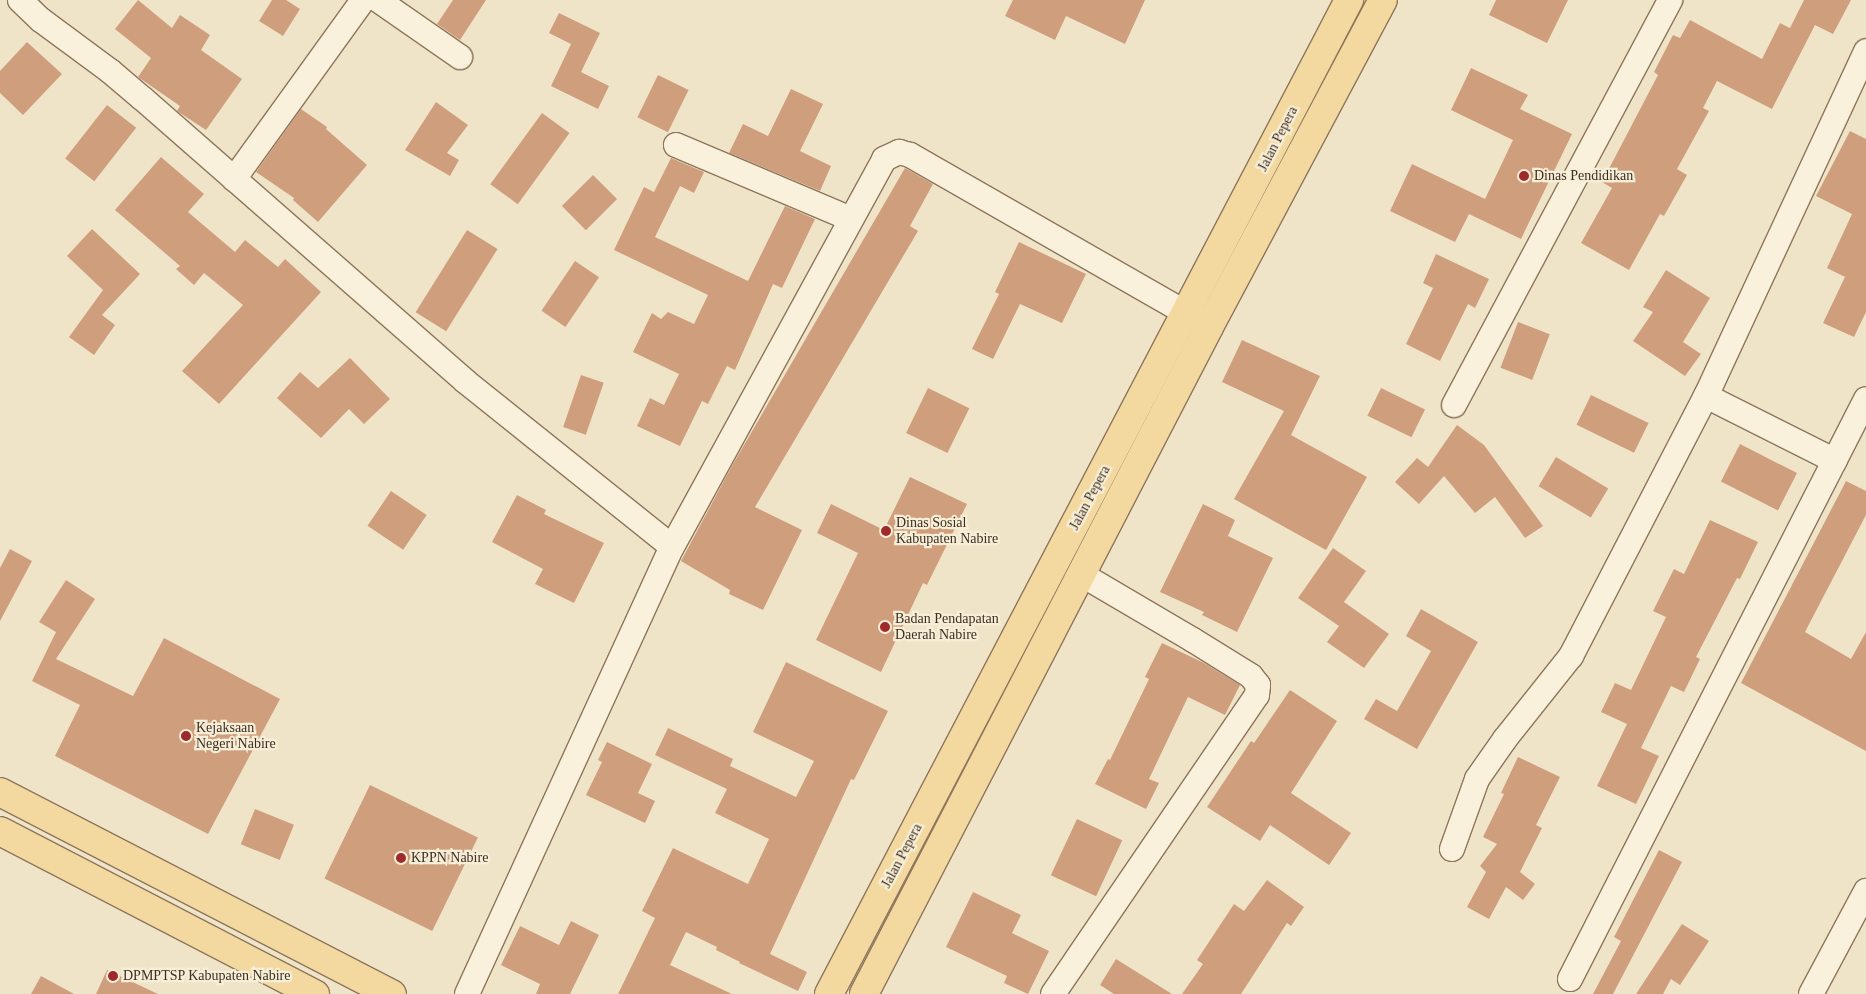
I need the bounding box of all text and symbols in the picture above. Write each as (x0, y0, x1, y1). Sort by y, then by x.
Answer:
street label: Jalan Pepera (1255, 104, 1301, 174)
place label: Dinas Pendidikan (1534, 168, 1633, 184)
marker: Dinas Pendidikan (1518, 170, 1530, 182)
street label: Jalan Pepera (1066, 463, 1114, 533)
place label: Dinas Sosial Kabupaten Nabire (896, 515, 998, 548)
marker: Dinas Sosial Kabupaten Nabire (880, 525, 892, 537)
place label: Badan Pendapatan Daerah Nabire (895, 611, 999, 644)
marker: Badan Pendapatan Daerah Nabire (879, 621, 891, 633)
place label: Kejaksaan Negeri Nabire (196, 720, 276, 752)
marker: Kejaksaan Negeri Nabire (180, 730, 192, 742)
street label: Jalan Pepera (878, 821, 926, 891)
place label: KPPN Nabire (411, 850, 488, 866)
marker: KPPN Nabire (395, 852, 407, 864)
place label: DPMPTSP Kabupaten Nabire (123, 968, 291, 984)
marker: DPMPTSP Kabupaten Nabire (107, 970, 119, 982)

